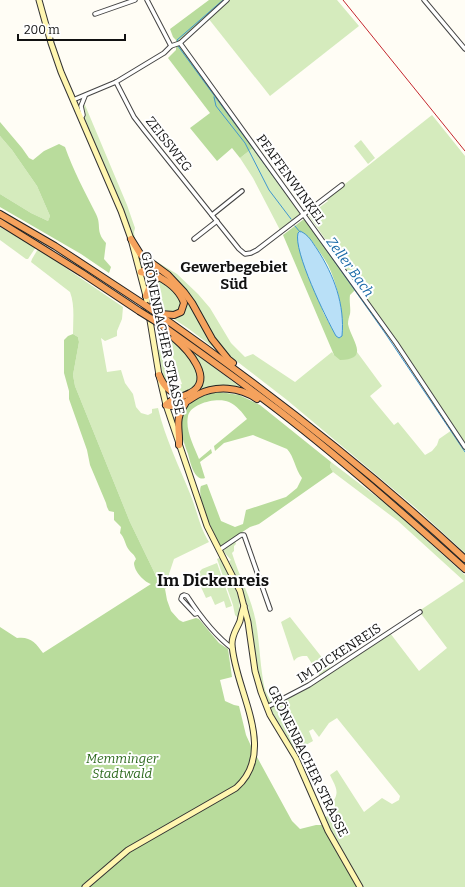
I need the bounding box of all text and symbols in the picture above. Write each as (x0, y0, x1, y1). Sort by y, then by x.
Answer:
scale bar (18, 16, 125, 42)
text: 200 m (24, 23, 60, 37)
street label: ZEISSWEG (143, 114, 195, 175)
street label: PFAFFENWINKEL (254, 131, 328, 227)
water label: Zeller Bach (323, 234, 377, 300)
street label: GRÖNENBACHER STRASSE (138, 250, 188, 416)
district label: Gewerbegebiet Süd (180, 258, 288, 293)
district label: Im Dickenreis (157, 570, 269, 591)
street label: IM DICKENREIS (294, 620, 384, 686)
street label: GRÖNENBACHER STRASSE (265, 683, 351, 839)
park label: Memminger Stadtwald (86, 751, 159, 781)

